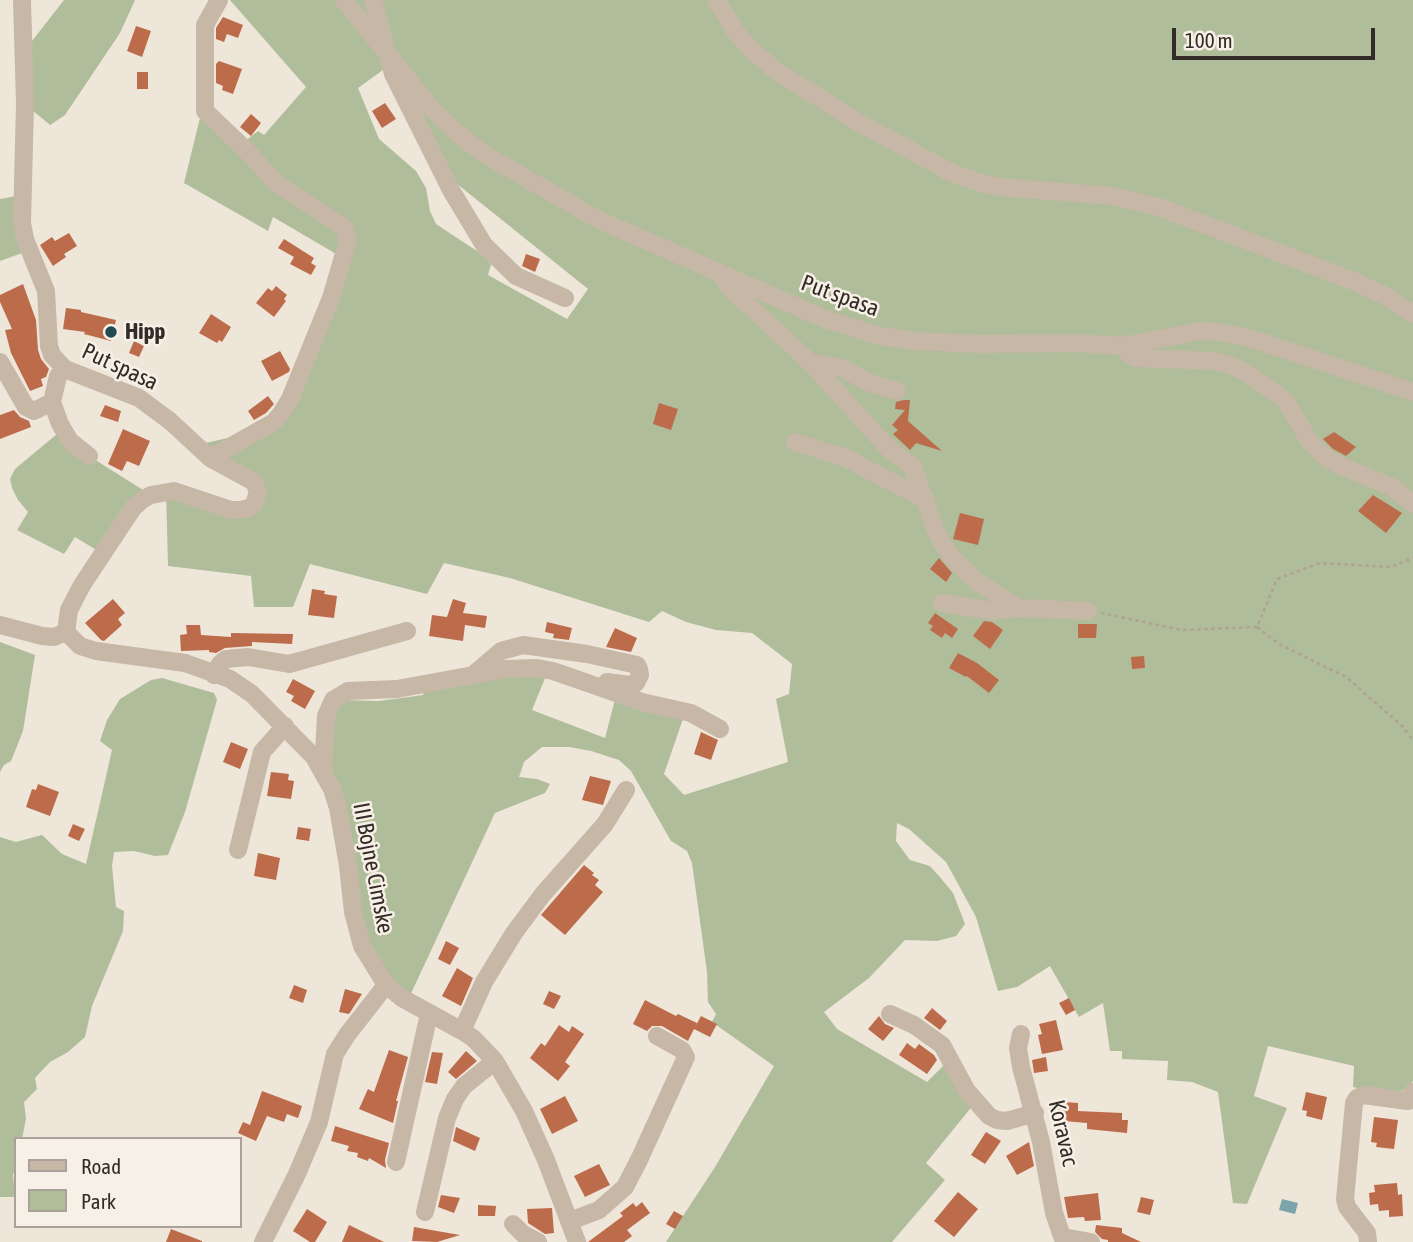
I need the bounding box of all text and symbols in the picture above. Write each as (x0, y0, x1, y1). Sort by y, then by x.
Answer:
scale bar (1175, 14, 1378, 58)
text: 100 m (1185, 28, 1233, 52)
street label: Put spasa (797, 269, 883, 323)
place label: Hipp (125, 318, 165, 346)
marker: Hipp (103, 324, 119, 340)
street label: Put spasa (78, 337, 162, 397)
street label: III Bojne Cimske (347, 800, 399, 936)
street label: Koravac (1042, 1097, 1084, 1169)
legend (14, 1137, 242, 1228)
text: Road (81, 1154, 121, 1178)
text: Park (81, 1189, 116, 1213)

